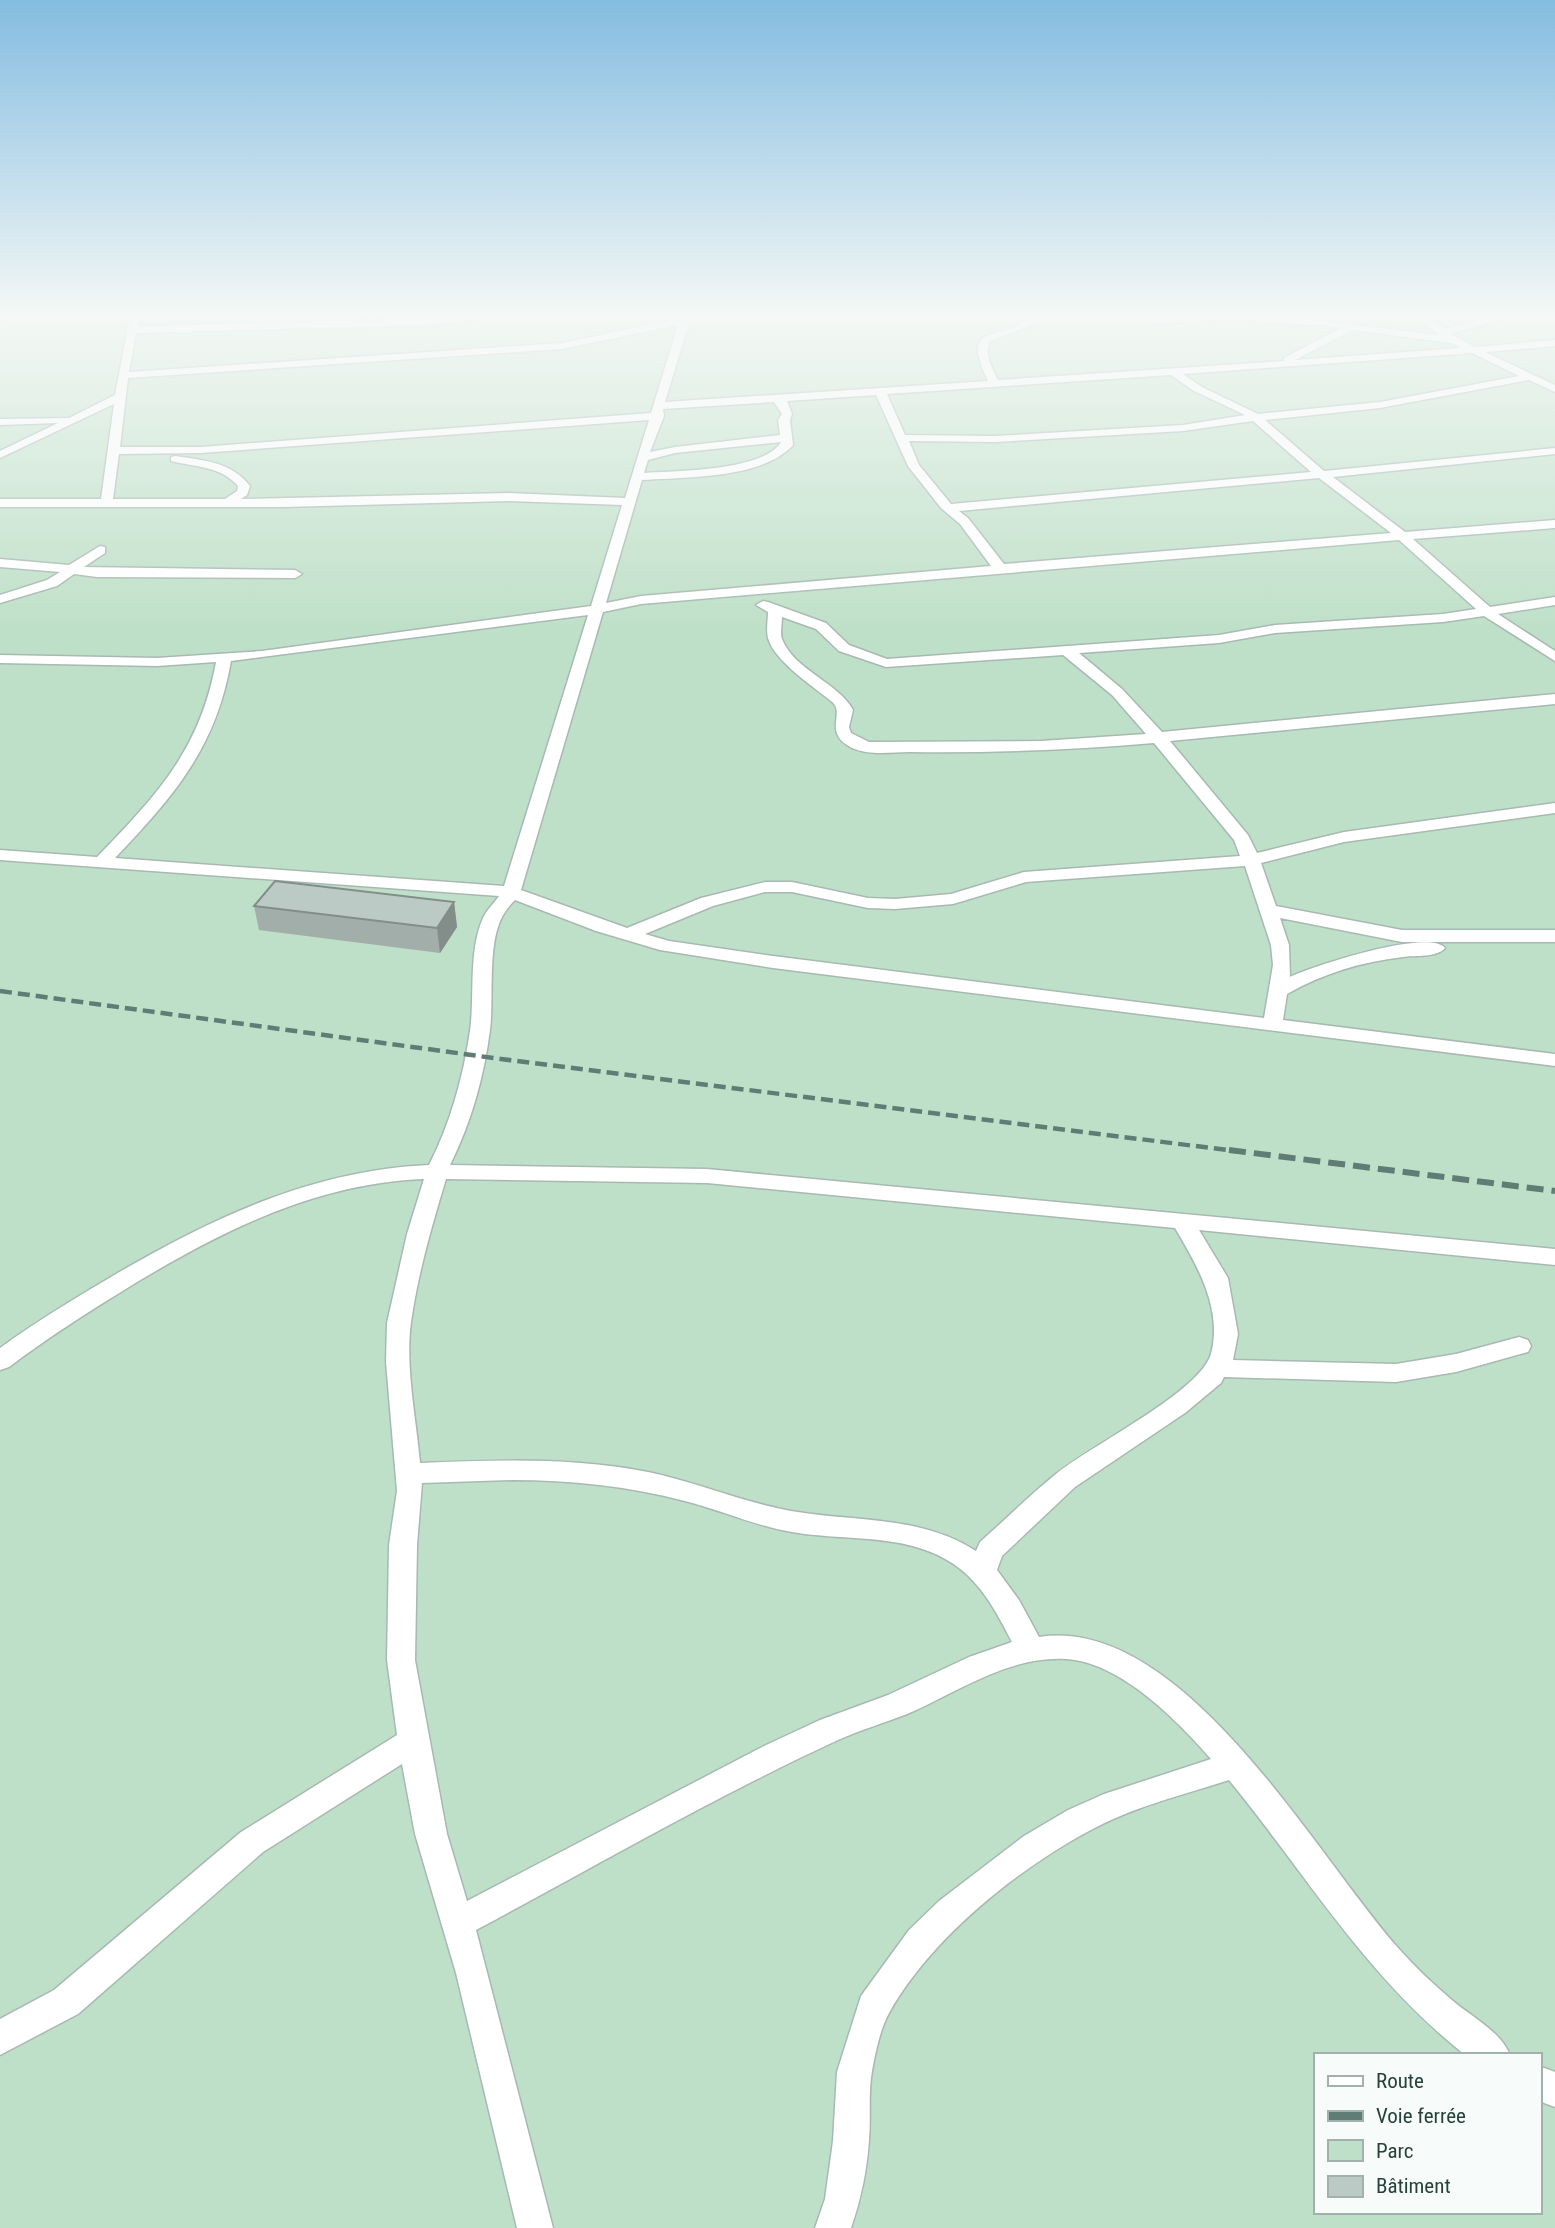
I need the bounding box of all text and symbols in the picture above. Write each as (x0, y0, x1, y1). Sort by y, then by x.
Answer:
legend (1314, 2053, 1541, 2214)
text: Route (1376, 2069, 1424, 2093)
text: Voie ferrée (1376, 2104, 1466, 2128)
text: Parc (1376, 2139, 1414, 2163)
text: Bâtiment (1376, 2174, 1451, 2198)

